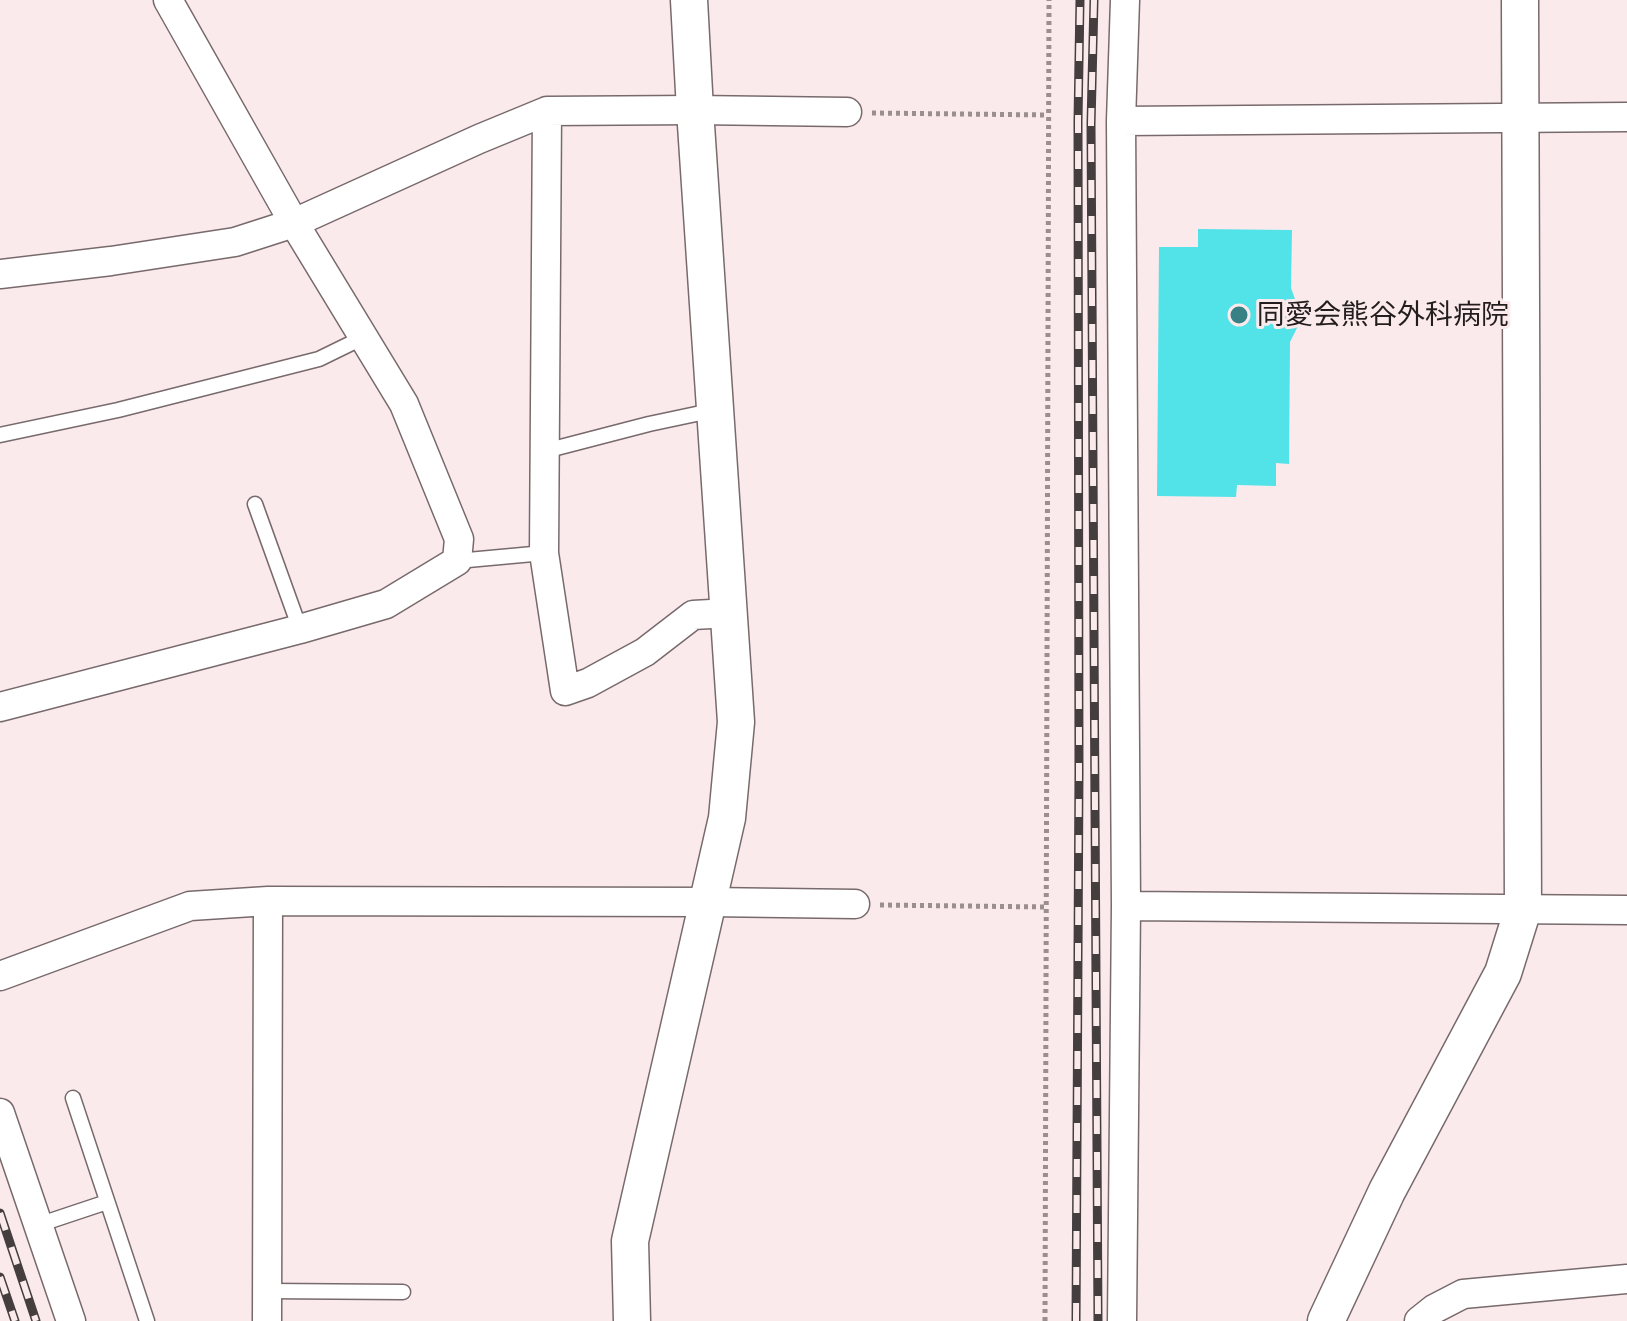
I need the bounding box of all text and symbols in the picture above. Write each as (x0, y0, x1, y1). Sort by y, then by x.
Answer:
place label: 同愛会熊谷外科病院 (1257, 298, 1509, 332)
marker: 同愛会熊谷外科病院 (1228, 304, 1250, 326)

